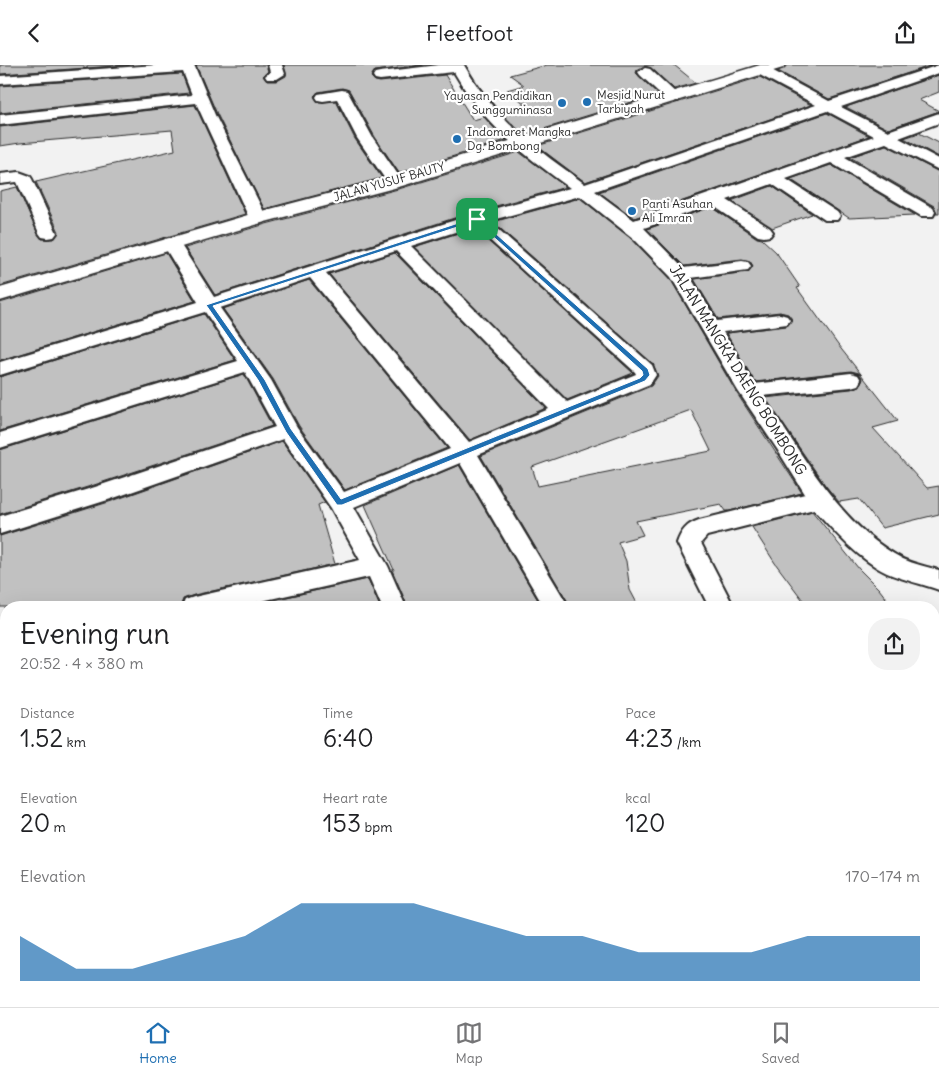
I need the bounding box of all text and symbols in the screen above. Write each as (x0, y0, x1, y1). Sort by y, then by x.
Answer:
icon: back (20, 19, 48, 47)
text: Fleetfoot (426, 19, 513, 47)
icon: share (891, 19, 919, 47)
place label: Mesjid Nurut Tarbiyah (597, 87, 665, 116)
place label: Yayasan Pendidikan Sungguminasa (444, 88, 552, 117)
marker: Mesjid Nurut Tarbiyah (581, 96, 593, 108)
marker: Yayasan Pendidikan Sungguminasa (556, 97, 568, 109)
place label: Indomaret Mangka Dg. Bombong (467, 124, 571, 153)
marker: Indomaret Mangka Dg. Bombong (451, 133, 463, 145)
street label: JALAN YUSUF BAUTY (331, 158, 447, 205)
place label: Panti Asuhan Ali Imran (642, 196, 713, 225)
pin (456, 198, 498, 240)
icon: arrive (463, 205, 491, 233)
marker: Panti Asuhan Ali Imran (626, 205, 638, 217)
street label: JALAN MANGKA DAENG BOMBONG (666, 261, 811, 479)
text: Evening run (20, 616, 170, 652)
button: share (868, 618, 920, 670)
text: 20:52 · 4 × 380 m (20, 653, 144, 673)
text: Distance (20, 704, 75, 722)
text: Time (323, 704, 353, 722)
text: Pace (625, 704, 656, 722)
text: 1.52 (20, 722, 63, 754)
text: 6:40 (323, 722, 374, 754)
text: 4:23 (625, 722, 673, 754)
text: km (63, 733, 86, 751)
text: /km (673, 733, 701, 751)
text: Elevation (20, 789, 77, 807)
text: Heart rate (323, 789, 388, 807)
text: kcal (625, 789, 651, 807)
text: 20 (20, 807, 50, 839)
text: 153 (323, 807, 361, 839)
text: 120 (625, 807, 665, 839)
text: m (50, 818, 66, 836)
text: bpm (361, 818, 393, 836)
text: Elevation (20, 866, 86, 886)
text: 170–174 m (845, 866, 920, 886)
tab: Home (139, 1019, 177, 1067)
tab: Map (455, 1019, 483, 1067)
tab: Saved (761, 1019, 800, 1067)

